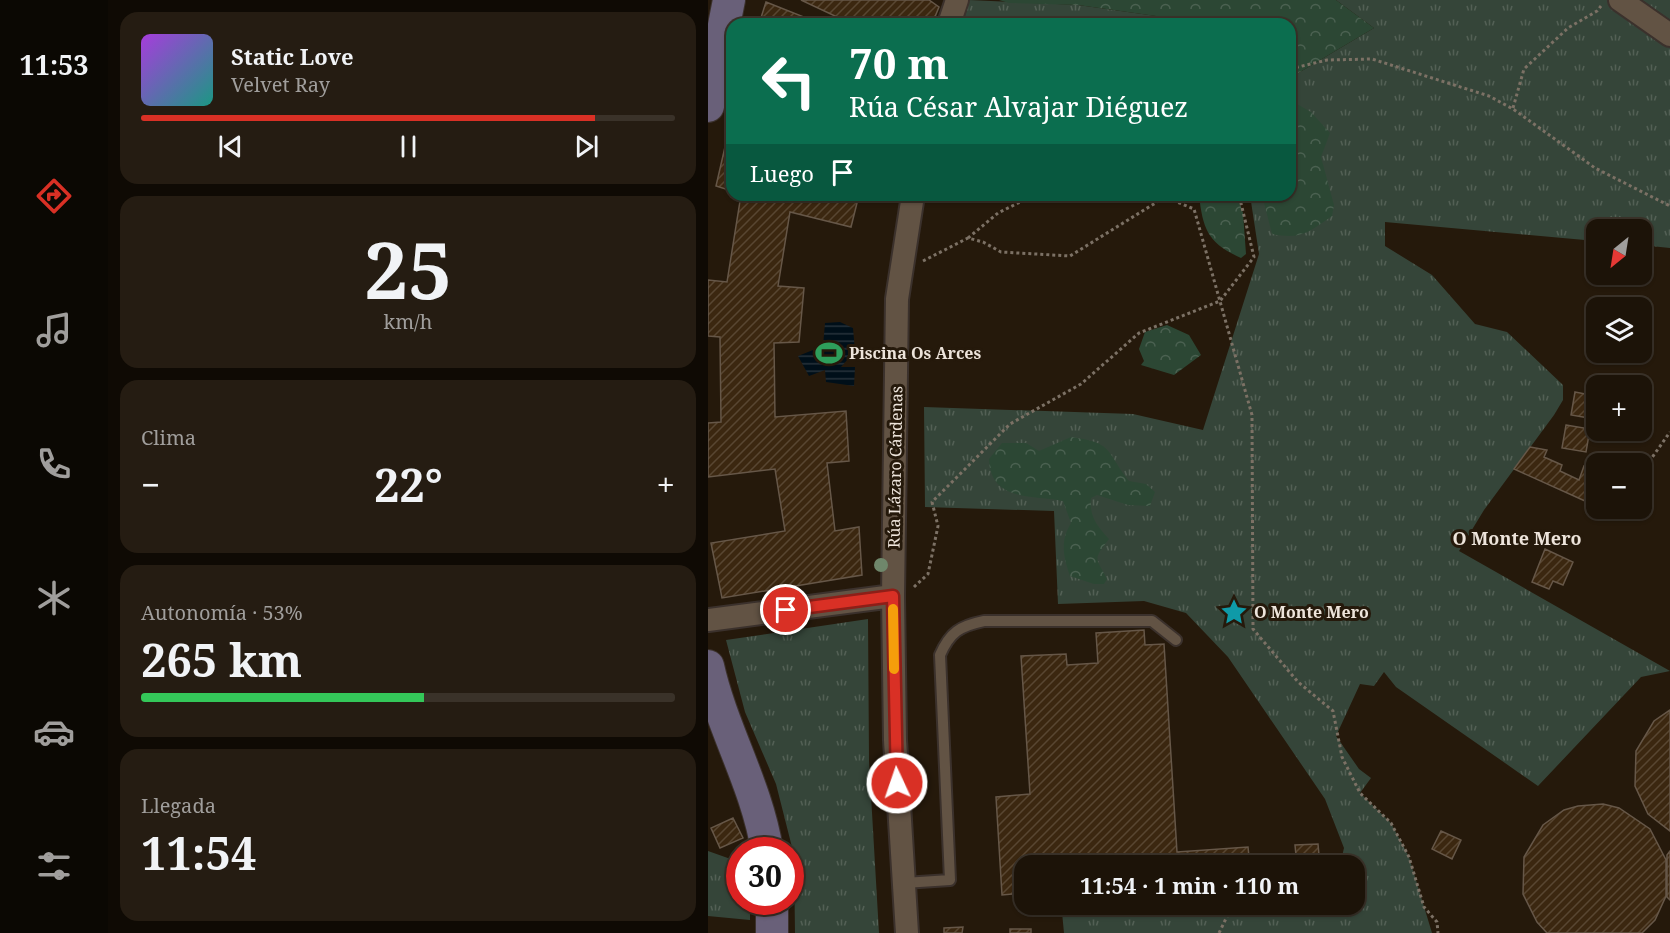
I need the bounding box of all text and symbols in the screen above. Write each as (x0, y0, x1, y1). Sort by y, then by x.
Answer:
text: 70 m (849, 34, 949, 91)
text: Static Love (231, 41, 354, 71)
icon: left (750, 42, 828, 120)
text: 11:53 (19, 46, 89, 83)
text: Velvet Ray (231, 71, 330, 98)
text: Rúa César Alvajar Diéguez (849, 88, 1188, 125)
icon: previous (214, 130, 247, 163)
icon: pause (392, 130, 425, 163)
icon: next (570, 130, 603, 163)
icon: arrive (826, 156, 859, 189)
text: Luego (750, 158, 814, 188)
icon: directions (33, 175, 75, 217)
text: 25 (364, 216, 452, 322)
north arrow (1586, 219, 1652, 285)
map controls (1586, 219, 1652, 519)
button: layers (1586, 297, 1652, 363)
text: km/h (383, 308, 433, 335)
icon: music (33, 309, 75, 351)
sports icon: Piscina Os Arces (814, 338, 844, 368)
place label: Piscina Os Arces (849, 342, 981, 364)
button: + (1586, 375, 1652, 441)
street label: Rúa Lázaro Cárdenas (883, 386, 907, 548)
text: Clima (141, 424, 196, 451)
icon: phone (33, 443, 75, 485)
button: − (1586, 453, 1652, 519)
text: 22° (374, 454, 443, 515)
text: − (141, 462, 160, 507)
text: + (657, 462, 675, 507)
district label: O Monte Mero (1452, 526, 1582, 550)
icon: climate (33, 577, 75, 619)
pin (760, 584, 811, 635)
icon: arrive (769, 593, 802, 626)
place icon: O Monte Mero (1219, 597, 1249, 627)
text: Autonomía · 53% (141, 599, 303, 626)
place label: O Monte Mero (1254, 601, 1369, 623)
text: 265 km (141, 629, 302, 690)
icon: car (33, 711, 75, 753)
position arrow (865, 751, 929, 815)
text: Llegada (141, 792, 216, 819)
text: 11:54 (141, 822, 256, 883)
speed limit sign: 30 (726, 837, 804, 915)
icon: filters (33, 845, 75, 887)
text: 11:54 · 1 min · 110 m (1080, 870, 1299, 900)

